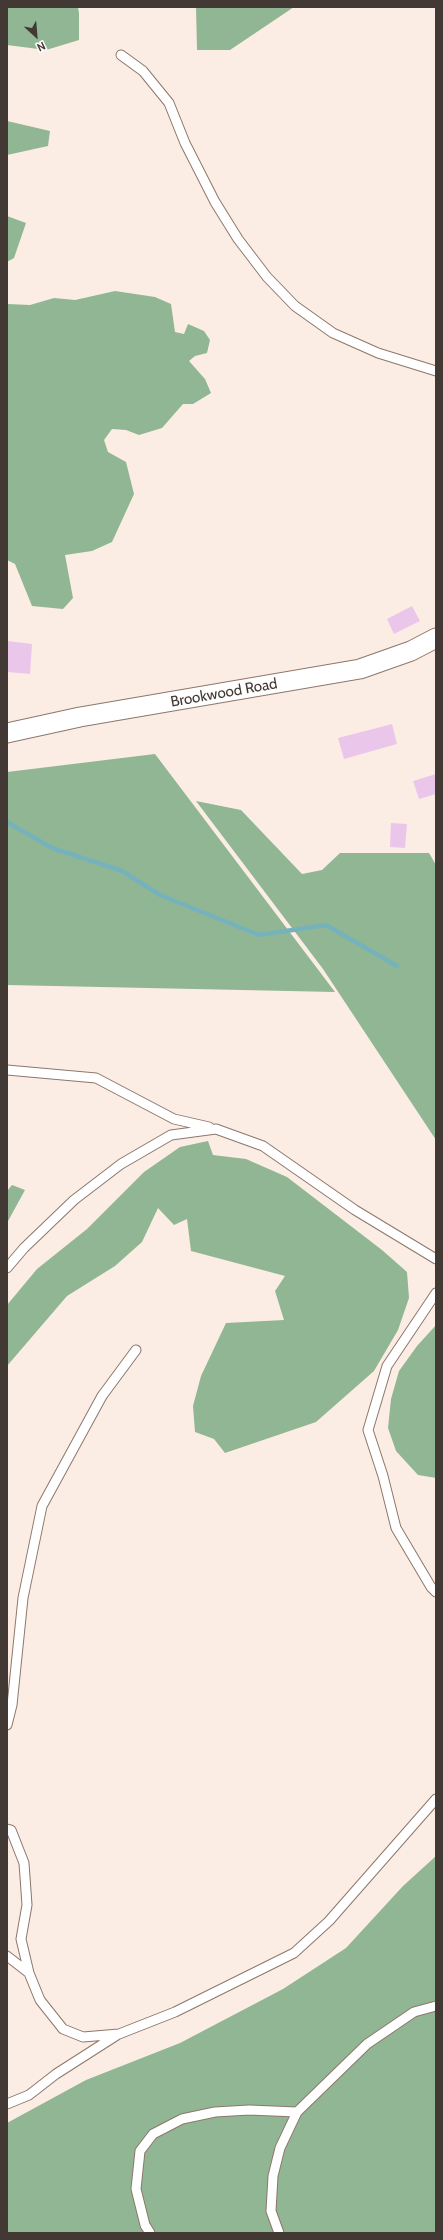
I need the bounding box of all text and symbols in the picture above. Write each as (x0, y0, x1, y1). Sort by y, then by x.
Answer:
north arrow (16, 16, 56, 56)
text: N (35, 39, 48, 55)
street label: Brookwood Road (169, 675, 279, 711)

